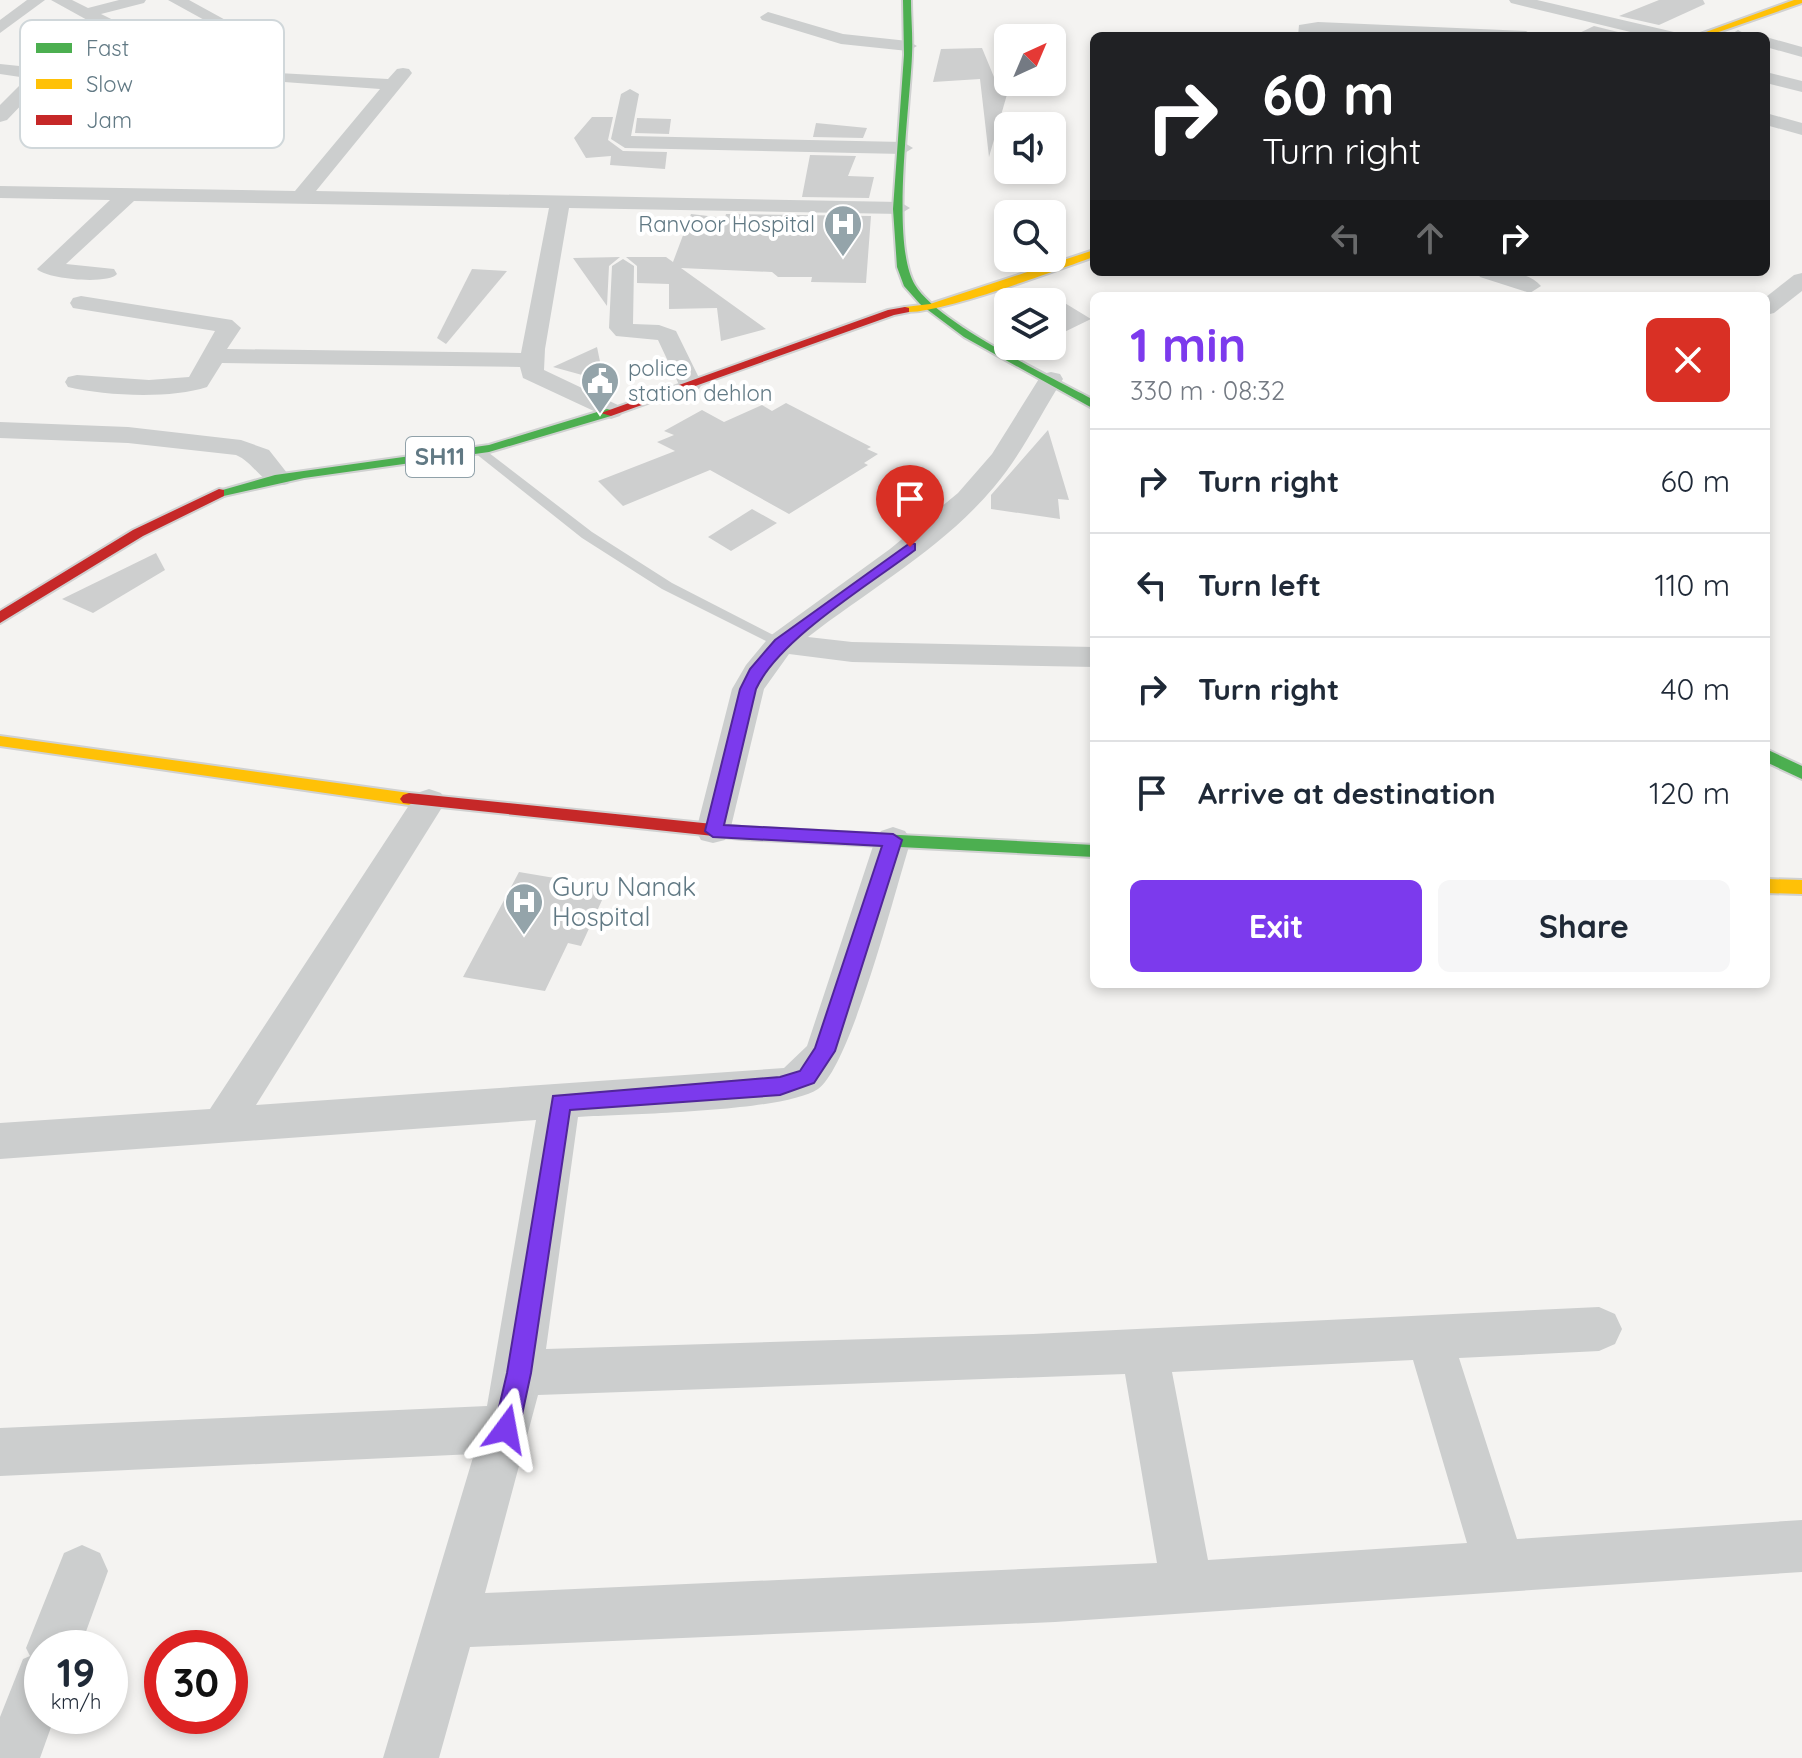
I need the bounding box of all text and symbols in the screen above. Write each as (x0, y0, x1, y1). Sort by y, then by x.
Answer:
legend (20, 20, 284, 148)
north arrow (994, 24, 1066, 96)
map controls (994, 24, 1066, 360)
text: Fast (86, 34, 129, 62)
text: 60 m (1262, 59, 1395, 129)
icon: right (1130, 64, 1234, 168)
text: Slow (86, 70, 133, 98)
text: Jam (86, 106, 132, 134)
button: sound (994, 112, 1066, 184)
text: Turn right (1262, 128, 1421, 173)
button: search (994, 200, 1066, 272)
hospital icon: Ranvoor Hospital (822, 203, 864, 258)
place label: Ranvoor Hospital (638, 210, 815, 238)
icon: left (1324, 216, 1368, 260)
icon: ahead (1408, 216, 1452, 260)
icon: right (1492, 216, 1536, 260)
button: layers (994, 288, 1066, 360)
text: 1 min (1130, 314, 1246, 374)
button: close (1646, 318, 1730, 402)
place label: police station dehlon (628, 354, 772, 407)
public building icon: police station dehlon (579, 360, 621, 415)
text: 330 m · 08:32 (1130, 374, 1285, 407)
road number: SH11 (406, 437, 474, 477)
icon: right (1130, 459, 1174, 503)
text: Turn right (1198, 462, 1339, 500)
text: 60 m (1660, 462, 1730, 500)
pin (876, 465, 944, 547)
icon: arrive (888, 477, 932, 521)
icon: left (1130, 563, 1174, 607)
text: Turn left (1198, 566, 1321, 604)
text: 110 m (1654, 566, 1730, 604)
icon: right (1130, 667, 1174, 711)
text: Turn right (1198, 670, 1339, 708)
text: 40 m (1661, 670, 1730, 708)
icon: arrive (1130, 771, 1174, 815)
text: Arrive at destination (1198, 774, 1496, 812)
text: 120 m (1649, 774, 1730, 812)
place label: Guru Nanak Hospital (552, 870, 696, 933)
button: Exit (1130, 880, 1422, 972)
button: Share (1438, 880, 1730, 972)
hospital icon: Guru Nanak Hospital (503, 881, 545, 936)
position arrow (464, 1387, 548, 1471)
speed limit sign: 30 (144, 1630, 248, 1734)
text: 19 (57, 1647, 95, 1697)
text: km/h (51, 1689, 101, 1714)

